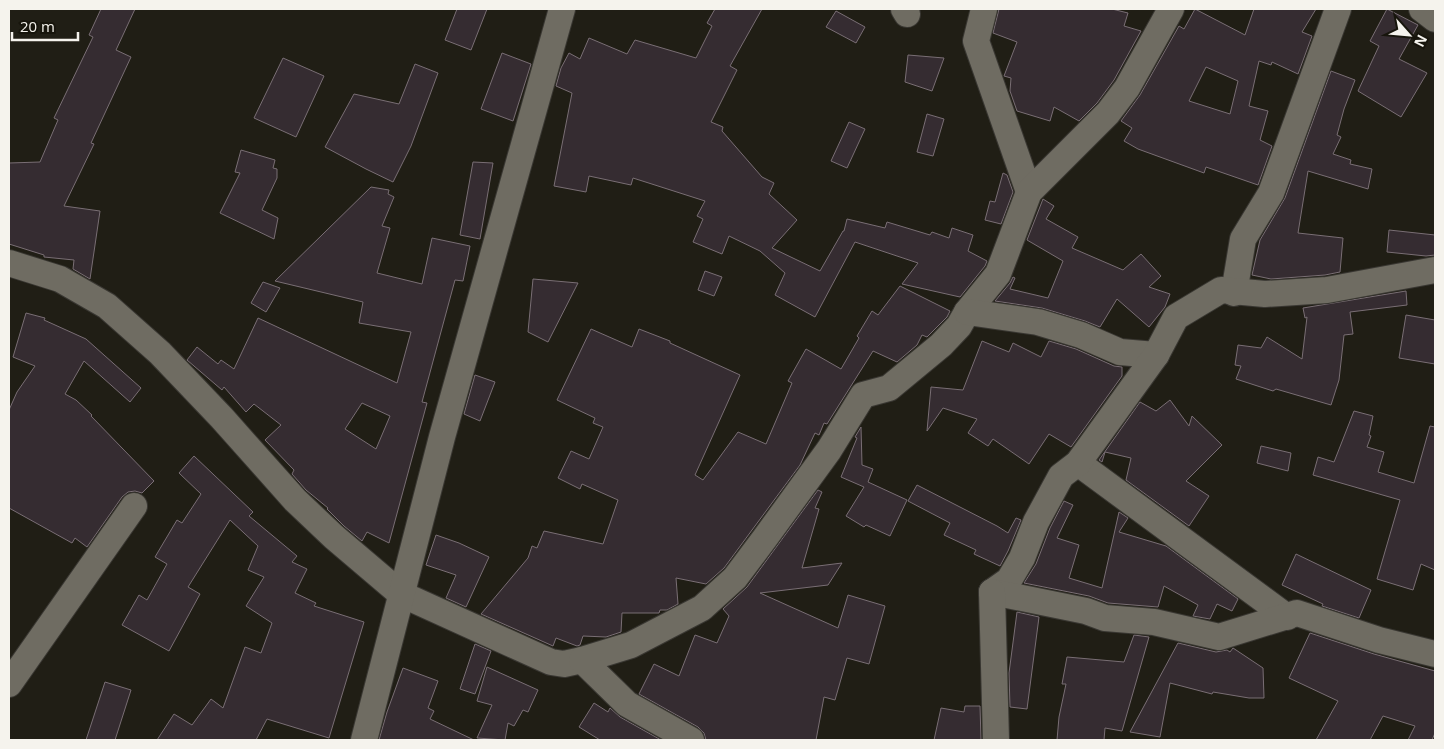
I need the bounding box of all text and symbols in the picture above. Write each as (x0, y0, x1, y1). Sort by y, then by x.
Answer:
scale bar (12, 10, 79, 42)
north arrow (1384, 10, 1434, 60)
text: 20 m (20, 16, 55, 36)
text: N (1410, 32, 1432, 51)

